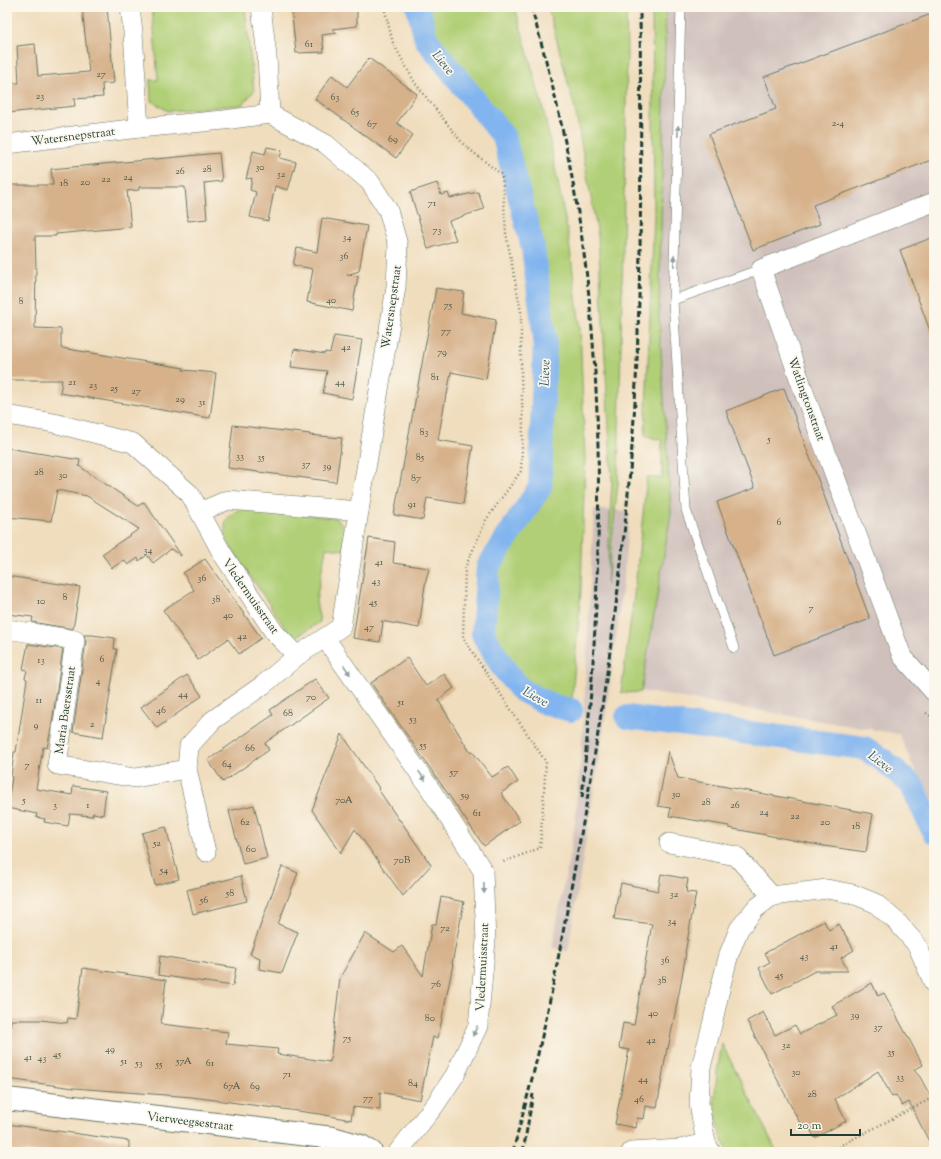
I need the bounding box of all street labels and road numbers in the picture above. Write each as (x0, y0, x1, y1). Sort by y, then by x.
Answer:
street label: Watersnepstraat (30, 123, 116, 151)
street label: Watersnepstraat (377, 264, 407, 350)
street label: Watlingtonstraat (783, 355, 830, 444)
street label: Vledermuisstraat (217, 555, 283, 638)
street label: Maria Baersstraat (51, 665, 81, 755)
street label: Vledermuisstraat (472, 922, 494, 1012)
street label: Vierweegsestraat (146, 1108, 234, 1136)

